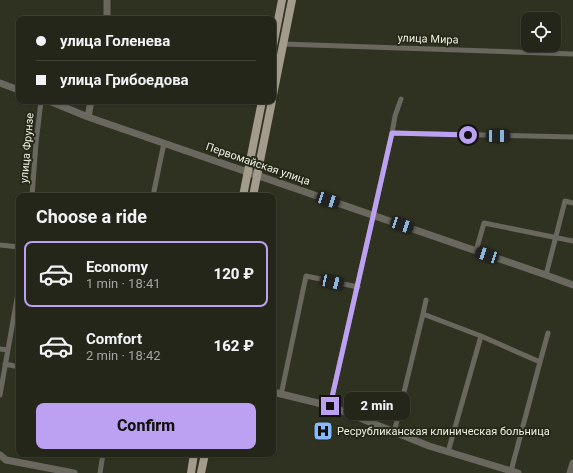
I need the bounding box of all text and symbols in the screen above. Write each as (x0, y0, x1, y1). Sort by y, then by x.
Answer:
map controls (521, 12, 561, 52)
button: locate (521, 12, 561, 52)
street label: улица Мира (397, 31, 459, 47)
text: улица Голенева (60, 32, 170, 50)
text: улица Грибоедова (60, 71, 189, 89)
street label: улица Фрунзе (17, 112, 37, 184)
route start (459, 126, 477, 144)
car (486, 130, 510, 142)
street label: Первомайская улица (204, 140, 312, 188)
car (315, 190, 341, 210)
text: Choose a ride (36, 206, 147, 227)
car (389, 215, 415, 235)
car (474, 245, 500, 265)
icon: car (38, 256, 74, 292)
text: Economy (86, 258, 148, 276)
text: 120 ₽ (214, 265, 254, 283)
car (319, 273, 345, 291)
text: 1 min · 18:41 (86, 276, 161, 291)
icon: car (38, 328, 74, 364)
text: Comfort (86, 330, 142, 348)
text: 162 ₽ (214, 337, 254, 355)
text: 2 min · 18:42 (86, 348, 161, 363)
callout: 2 min (344, 392, 410, 420)
route end (321, 397, 339, 415)
text: 2 min (361, 398, 393, 413)
button: Confirm (36, 403, 256, 449)
hospital icon: Ресрубликанская клиническая больница (312, 420, 334, 442)
place label: Ресрубликанская клиническая больница (337, 425, 550, 438)

